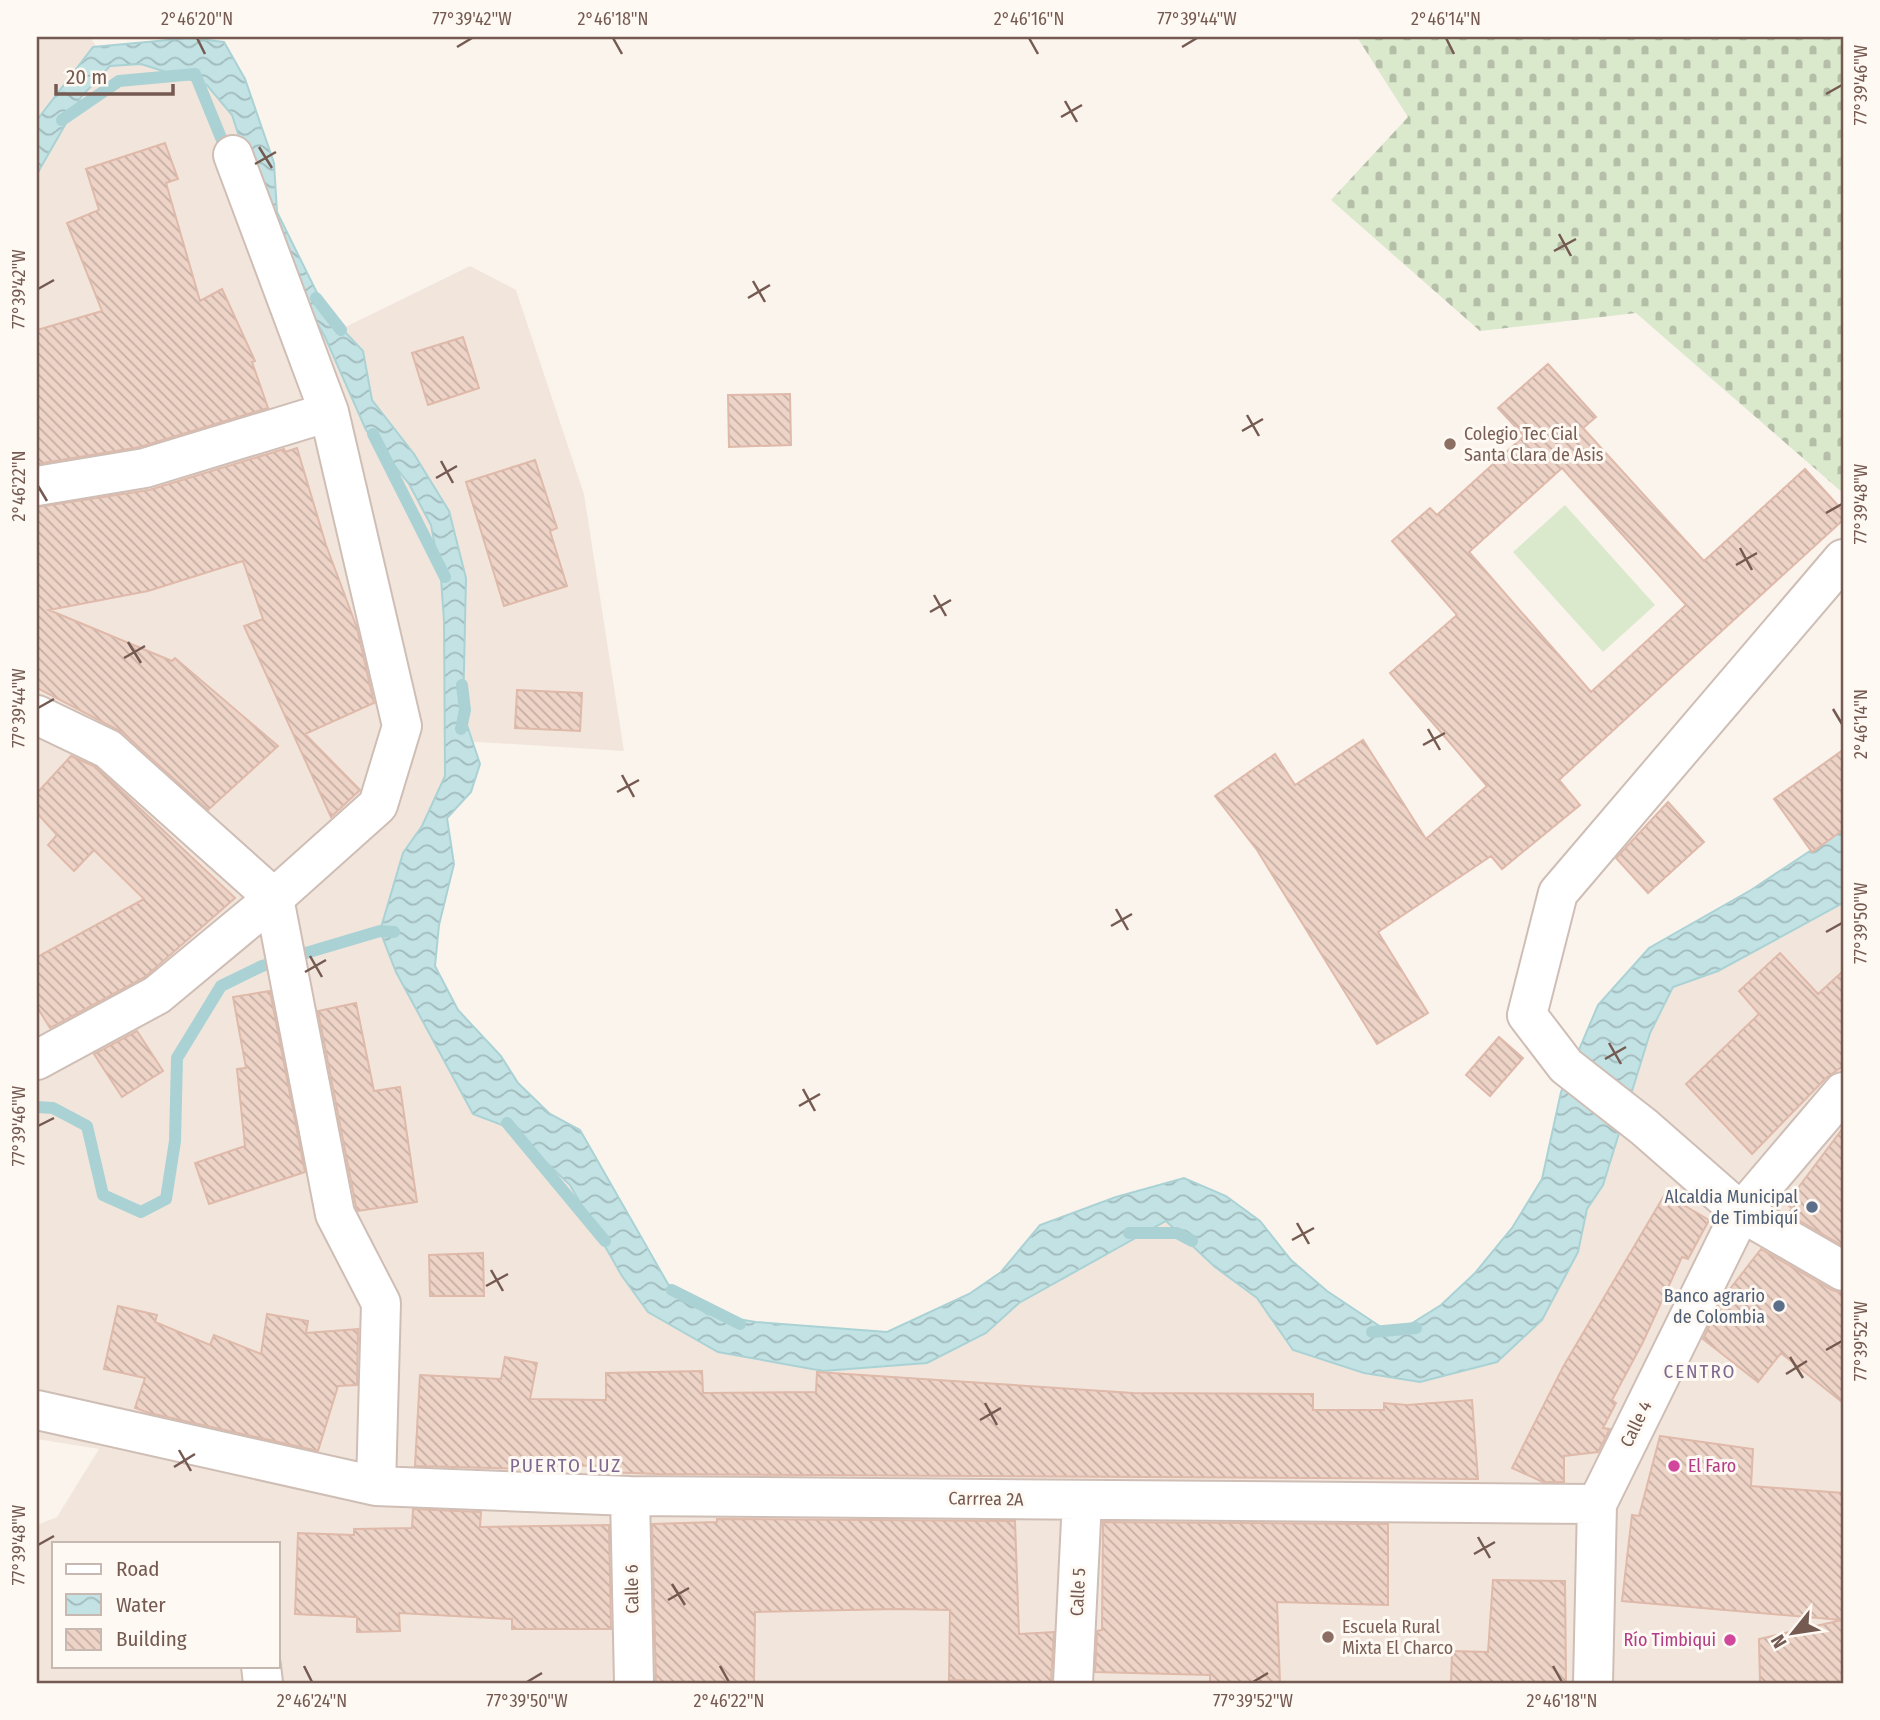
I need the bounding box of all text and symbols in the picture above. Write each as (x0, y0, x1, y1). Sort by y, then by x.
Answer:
text: 2°46'20"N (161, 8, 233, 30)
text: 77°39'42"W (432, 8, 512, 30)
text: 2°46'18"N (578, 8, 648, 30)
text: 2°46'16"N (994, 8, 1064, 30)
text: 77°39'44"W (1157, 8, 1237, 30)
text: 2°46'14"N (1411, 8, 1481, 30)
text: 77°39'46"W (1850, 44, 1872, 125)
scale bar (56, 52, 173, 96)
text: 20 m (66, 64, 107, 90)
text: 77°39'42"W (8, 249, 30, 329)
place label: Colegio Tec Cial Santa Clara de Asis (1464, 423, 1604, 466)
marker: Colegio Tec Cial Santa Clara de Asis (1442, 436, 1458, 452)
text: 2°46'22"N (8, 451, 30, 521)
text: 77°39'48"W (1850, 463, 1872, 544)
text: 77°39'44"W (8, 668, 30, 748)
text: 2°46'14"N (1850, 689, 1872, 759)
text: 77°39'50"W (1850, 882, 1872, 964)
text: 77°39'46"W (8, 1085, 30, 1166)
place label: Alcaldia Municipal de Timbiquí (1665, 1186, 1798, 1229)
marker: Alcaldia Municipal de Timbiquí (1804, 1199, 1820, 1215)
place label: Banco agrario de Colombia (1664, 1285, 1765, 1328)
marker: Banco agrario de Colombia (1771, 1298, 1787, 1314)
text: 77°39'52"W (1850, 1301, 1872, 1381)
district label: CENTRO (1663, 1360, 1737, 1383)
street label: Calle 4 (1615, 1397, 1657, 1451)
district label: PUERTO LUZ (510, 1454, 622, 1477)
place label: El Faro (1688, 1455, 1736, 1477)
marker: El Faro (1666, 1458, 1682, 1474)
street label: Carrrea 2A (948, 1487, 1024, 1511)
text: 77°39'48"W (8, 1504, 30, 1585)
legend (52, 1542, 280, 1668)
text: Road (116, 1556, 160, 1582)
street label: Calle 6 (621, 1564, 643, 1614)
street label: Calle 5 (1066, 1567, 1090, 1617)
text: Water (116, 1592, 166, 1618)
north arrow (1758, 1598, 1828, 1668)
place label: Escuela Rural Mixta El Charco (1342, 1616, 1453, 1659)
text: Building (116, 1626, 187, 1652)
marker: Escuela Rural Mixta El Charco (1320, 1629, 1336, 1645)
place label: Río Timbiqui (1624, 1629, 1716, 1651)
text: N (1766, 1631, 1792, 1652)
marker: Río Timbiqui (1722, 1632, 1738, 1648)
text: 2°46'24"N (277, 1690, 347, 1712)
text: 77°39'50"W (486, 1690, 568, 1712)
text: 2°46'22"N (694, 1690, 764, 1712)
text: 77°39'52"W (1213, 1690, 1293, 1712)
text: 2°46'18"N (1527, 1690, 1597, 1712)

